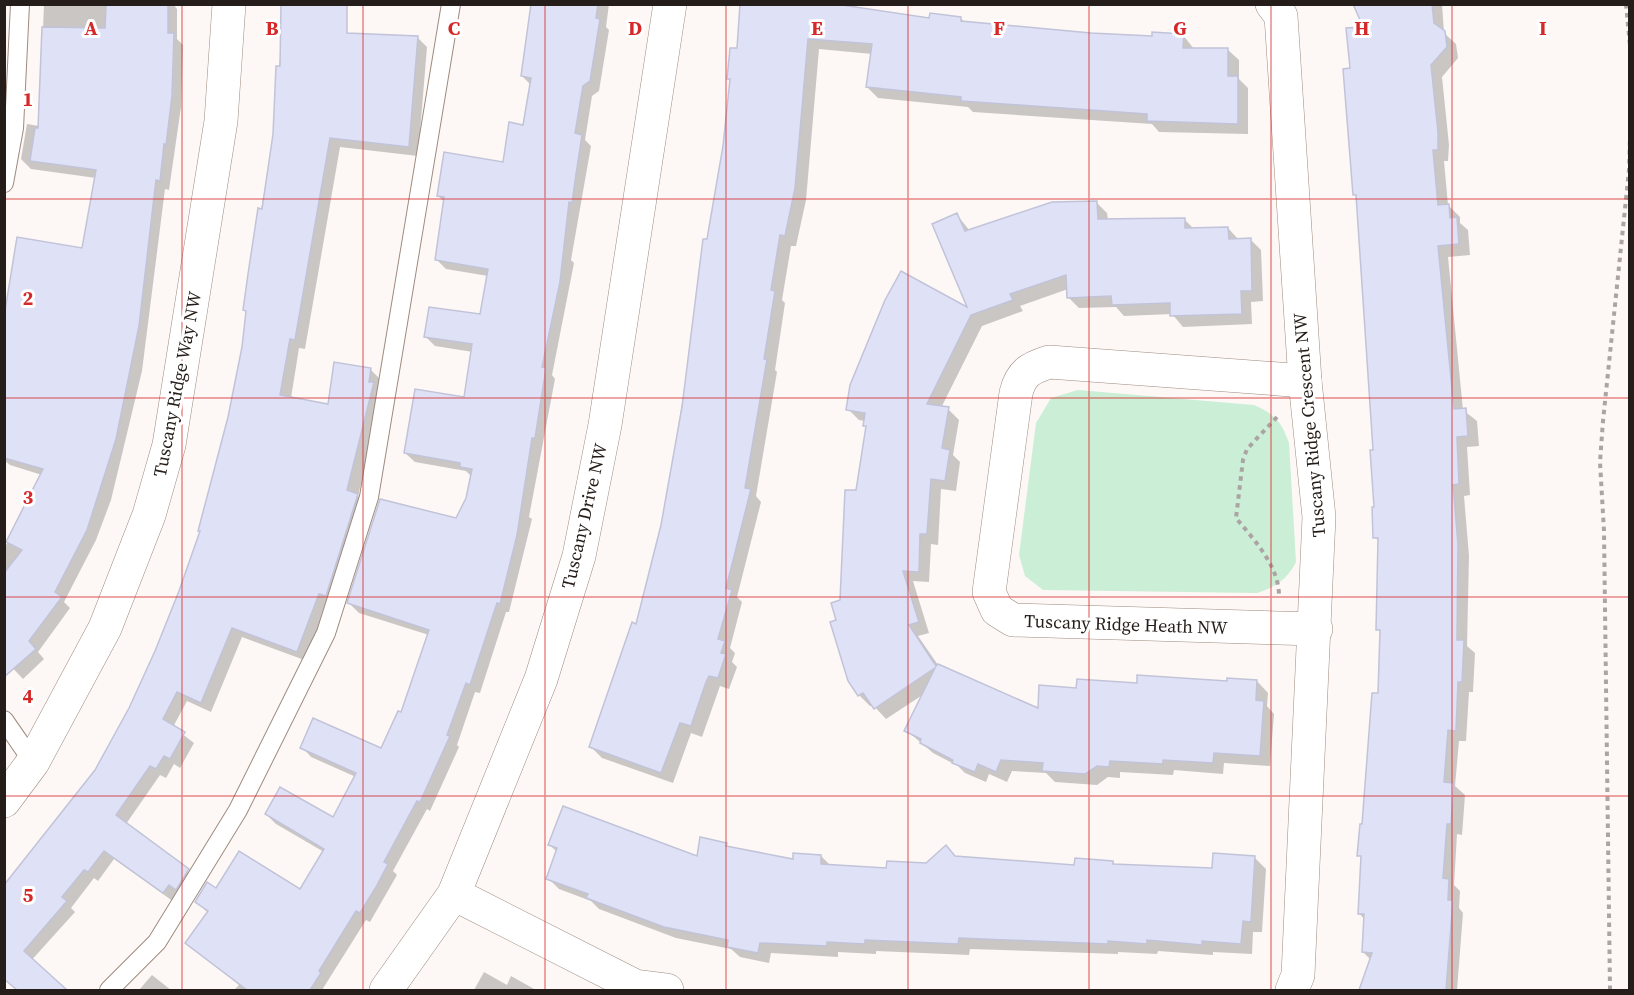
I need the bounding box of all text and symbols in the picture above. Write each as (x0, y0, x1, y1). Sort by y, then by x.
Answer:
text: A (84, 14, 98, 42)
text: B (265, 14, 279, 42)
text: C (448, 14, 460, 42)
text: D (628, 14, 642, 42)
text: E (811, 14, 823, 42)
text: F (993, 14, 1005, 42)
text: G (1173, 14, 1187, 42)
text: H (1354, 14, 1370, 42)
text: I (1539, 14, 1547, 42)
text: 1 (23, 85, 33, 113)
text: 2 (23, 284, 34, 312)
street label: Tuscany Ridge Way NW (147, 288, 207, 479)
street label: Tuscany Ridge Crescent NW (1287, 311, 1331, 538)
street label: Tuscany Drive NW (555, 440, 613, 591)
text: 3 (23, 483, 34, 511)
street label: Tuscany Ridge Heath NW (1024, 608, 1229, 640)
text: 4 (23, 682, 34, 710)
text: 5 (23, 881, 34, 909)

